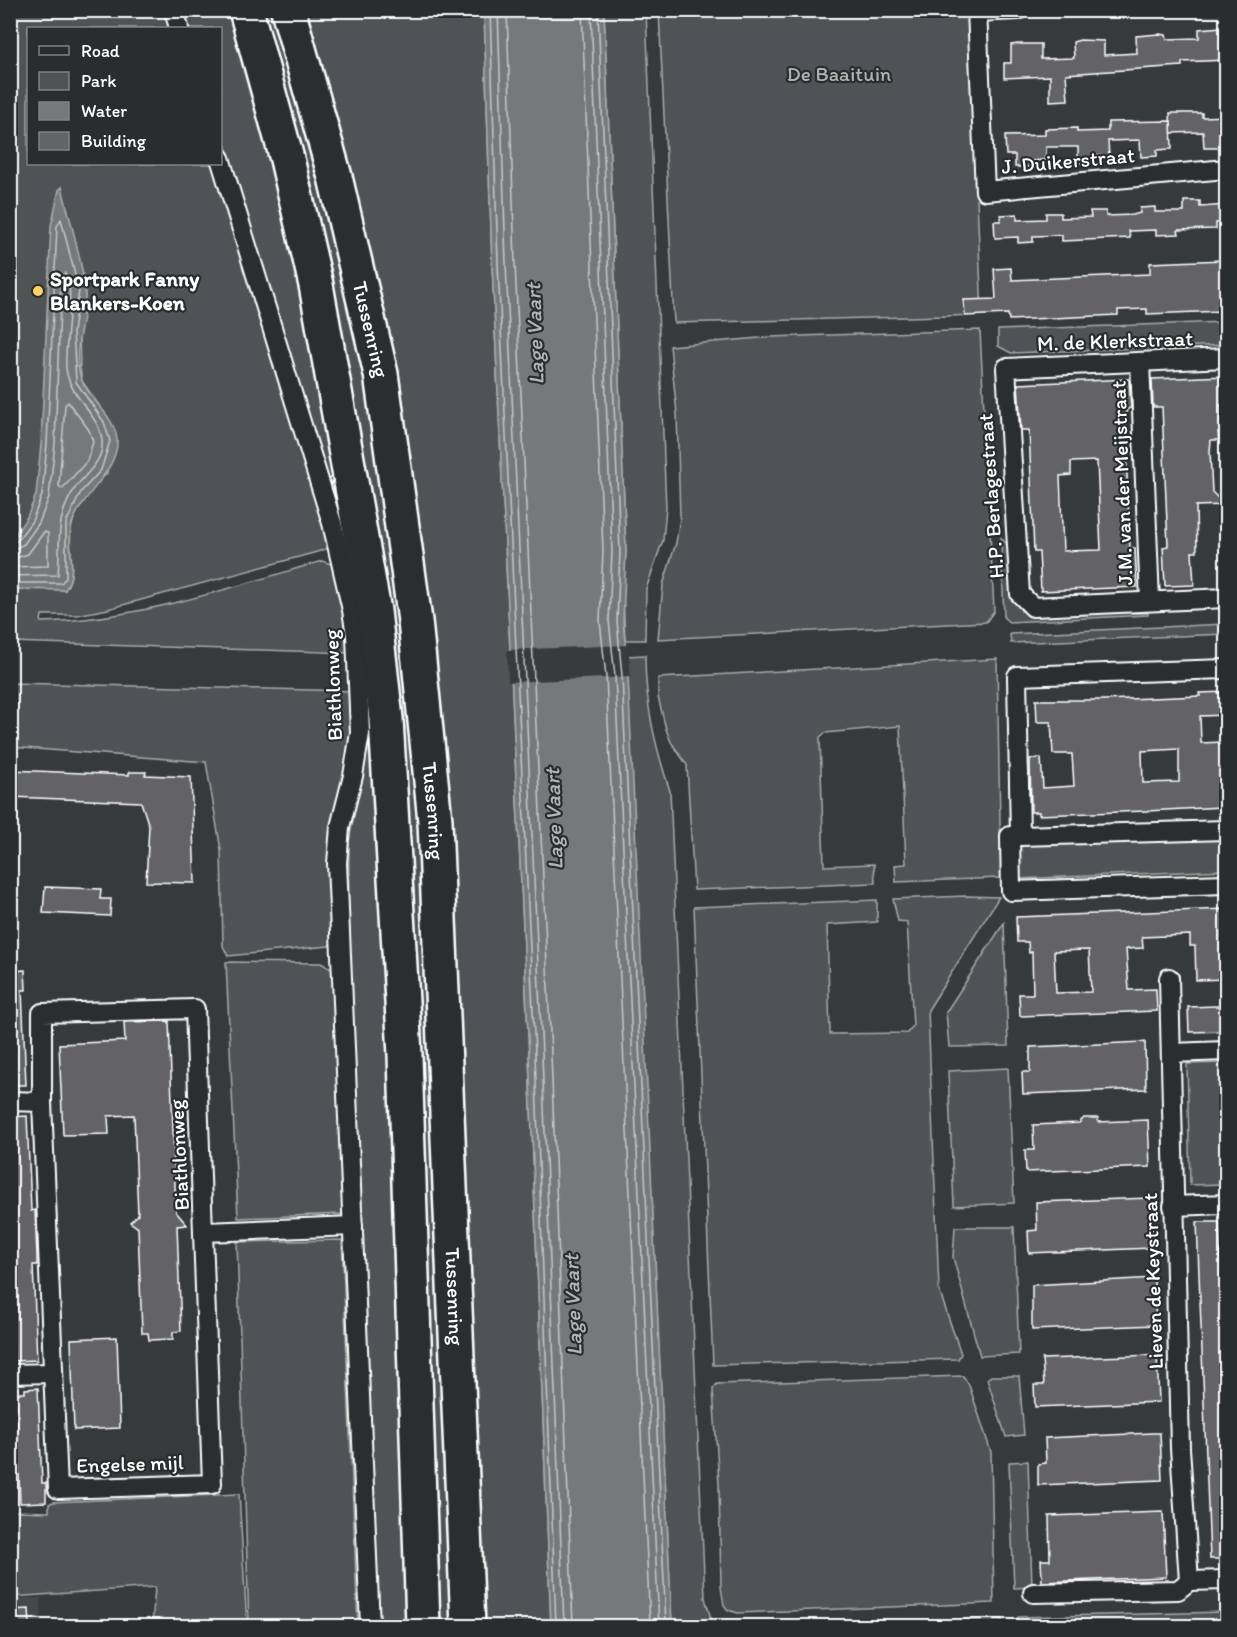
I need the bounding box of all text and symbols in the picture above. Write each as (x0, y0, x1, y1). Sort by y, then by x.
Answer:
legend (27, 27, 222, 165)
text: Road (81, 40, 120, 62)
park label: De Baaituin (787, 61, 891, 86)
text: Park (81, 70, 116, 92)
text: Water (81, 100, 127, 122)
text: Building (81, 130, 147, 152)
street label: J. Duikerstraat (1000, 142, 1136, 179)
place label: Sportpark Fanny Blankers-Koen (50, 266, 200, 315)
street label: Tussenring (348, 279, 394, 380)
water label: Lage Vaart (519, 281, 550, 385)
marker: Sportpark Fanny Blankers-Koen (31, 284, 45, 298)
street label: M. de Klerkstraat (1037, 325, 1194, 356)
street label: J.M. van der Meijstraat (1105, 380, 1138, 586)
street label: H.P. Berlagestraat (972, 412, 1009, 579)
street label: Biathlonweg (318, 629, 347, 741)
street label: Tussenring (417, 761, 450, 861)
water label: Lage Vaart (538, 766, 569, 870)
street label: Biathlonweg (163, 1098, 194, 1211)
street label: Lieven de Keystraat (1137, 1192, 1168, 1370)
street label: Tussenring (440, 1247, 470, 1346)
water label: Lage Vaart (557, 1252, 588, 1356)
street label: Engelse mijl (76, 1449, 184, 1478)

